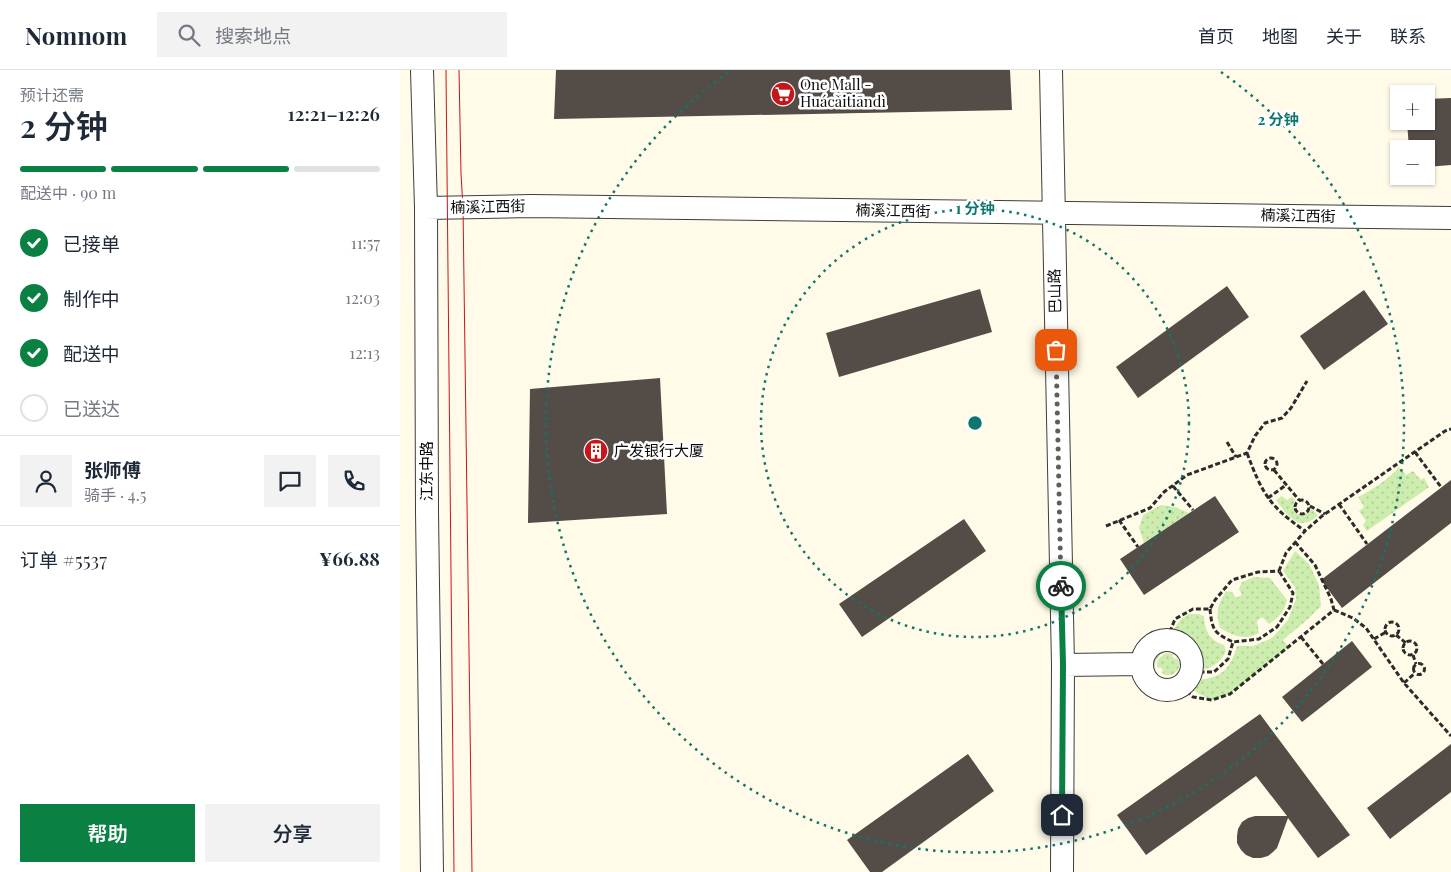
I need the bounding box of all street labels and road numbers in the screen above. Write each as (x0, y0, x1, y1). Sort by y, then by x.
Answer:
street label: 楠溪江西街 (450, 195, 526, 217)
street label: 楠溪江西街 (855, 199, 931, 221)
street label: 楠溪江西街 (1260, 204, 1336, 226)
street label: 巴山路 (1044, 268, 1064, 314)
street label: 江东中路 (416, 441, 436, 501)

